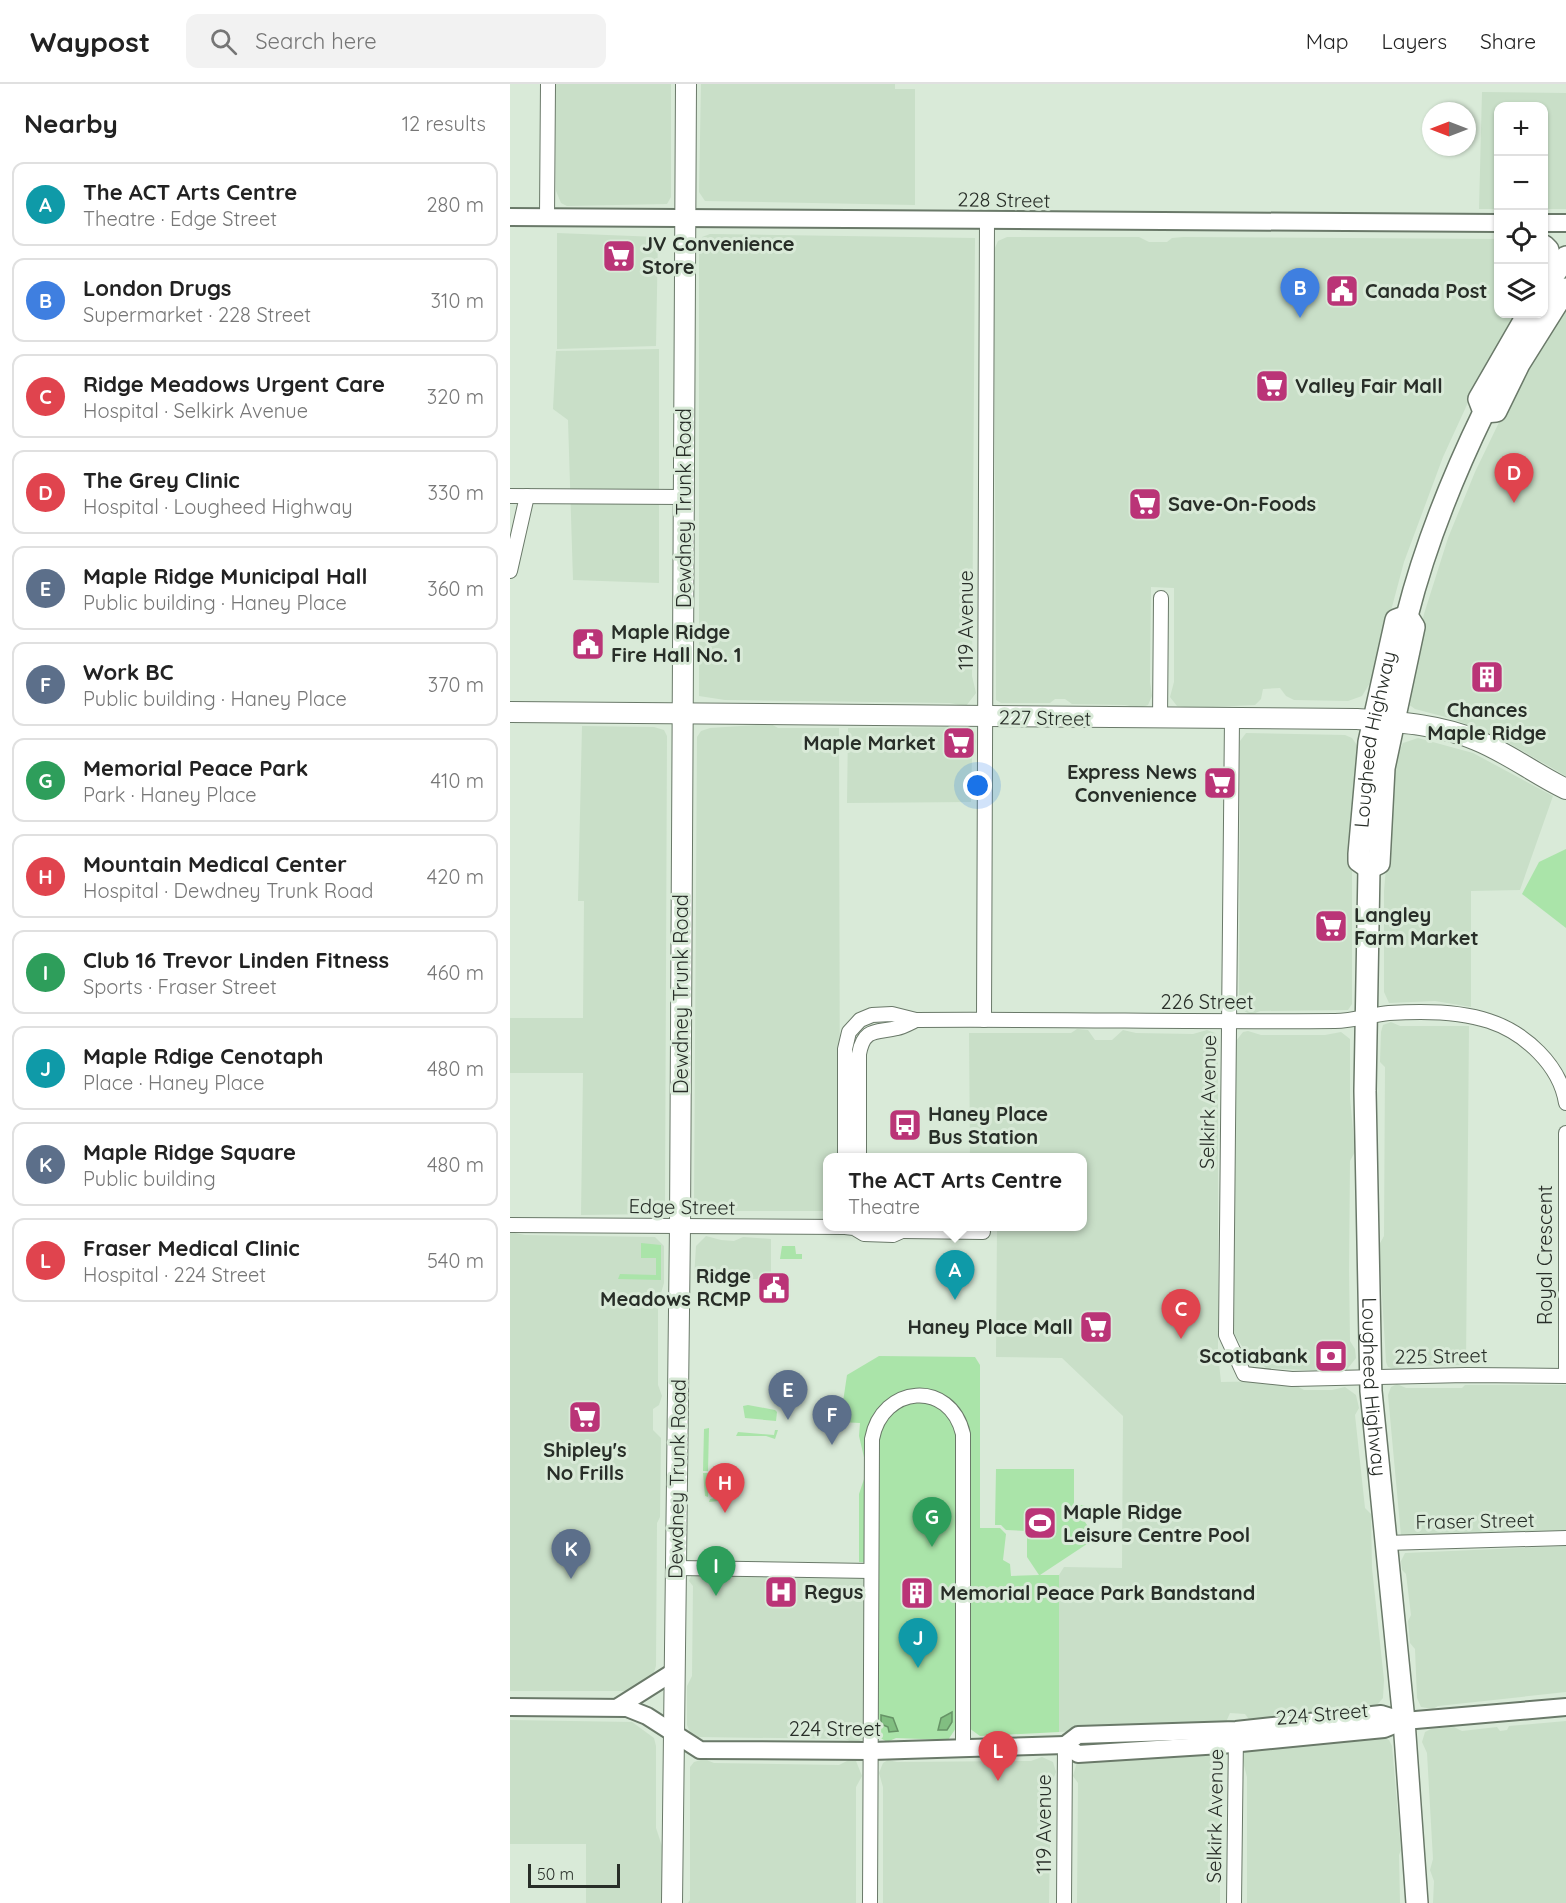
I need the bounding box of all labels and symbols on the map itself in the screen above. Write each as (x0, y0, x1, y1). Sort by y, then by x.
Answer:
north arrow (1422, 102, 1476, 156)
street label: 228 Street (957, 186, 1051, 213)
place label: JV Convenience Store (642, 231, 795, 279)
supermarket icon: JV Convenience Store (601, 238, 637, 274)
pin: B (1280, 268, 1320, 318)
public building icon: Canada Post (1324, 273, 1360, 309)
place label: Canada Post (1365, 278, 1487, 303)
supermarket icon: Valley Fair Mall (1254, 368, 1290, 404)
place label: Valley Fair Mall (1295, 373, 1443, 398)
street label: Dewdney Trunk Road (671, 408, 696, 608)
pin: D (1494, 454, 1534, 503)
supermarket icon: Save-On-Foods (1127, 486, 1163, 522)
place label: Save-On-Foods (1168, 491, 1316, 516)
street label: 119 Avenue (953, 570, 978, 670)
place label: Maple Ridge Fire Hall No. 1 (611, 619, 741, 667)
public building icon: Maple Ridge Fire Hall No. 1 (570, 626, 606, 662)
street label: Lougheed Highway (1348, 648, 1401, 829)
building icon: Chances Maple Ridge (1469, 659, 1505, 695)
place label: Chances Maple Ridge (1427, 697, 1547, 745)
street label: 227 Street (999, 704, 1092, 731)
supermarket icon: Maple Market (941, 725, 977, 761)
place label: Maple Market (803, 730, 936, 755)
place label: Express News Convenience (1067, 759, 1197, 807)
supermarket icon: Express News Convenience (1202, 765, 1238, 801)
your location (963, 771, 992, 800)
street label: Dewdney Trunk Road (668, 894, 693, 1094)
place label: Langley Farm Market (1354, 902, 1479, 950)
supermarket icon: Langley Farm Market (1313, 908, 1349, 944)
street label: 226 Street (1160, 989, 1254, 1014)
street label: Selkirk Avenue (1194, 1035, 1221, 1169)
place label: Haney Place Bus Station (928, 1101, 1048, 1149)
bus stop icon: Haney Place Bus Station (887, 1107, 923, 1143)
street label: Royal Crescent (1532, 1185, 1557, 1325)
street label: Edge Street (628, 1193, 736, 1220)
pin: A (936, 1250, 974, 1300)
place label: Ridge Meadows RCMP (600, 1263, 751, 1311)
public building icon: Ridge Meadows RCMP (756, 1270, 792, 1306)
pin: C (1162, 1290, 1200, 1339)
street label: Lougheed Highway (1357, 1297, 1392, 1477)
supermarket icon: Haney Place Mall (1078, 1309, 1114, 1345)
place label: Haney Place Mall (908, 1314, 1073, 1339)
bank icon: Scotiabank (1313, 1338, 1349, 1374)
street label: 225 Street (1394, 1342, 1488, 1369)
place label: Scotiabank (1199, 1343, 1308, 1368)
pin: E (768, 1370, 808, 1420)
street label: Dewdney Trunk Road (662, 1379, 691, 1579)
pin: F (812, 1396, 852, 1445)
supermarket icon: Shipley's No Frills (567, 1399, 603, 1435)
place label: Shipley's No Frills (543, 1437, 627, 1485)
pin: H (706, 1464, 744, 1513)
pin: G (912, 1498, 952, 1547)
place label: Maple Ridge Leisure Centre Pool (1063, 1499, 1250, 1547)
sports icon: Maple Ridge Leisure Centre Pool (1022, 1505, 1058, 1541)
street label: Fraser Street (1415, 1507, 1535, 1534)
pin: K (552, 1530, 590, 1579)
pin: I (696, 1546, 736, 1596)
hospital icon: Regus (763, 1574, 799, 1610)
building icon: Memorial Peace Park Bandstand (899, 1575, 935, 1611)
place label: Regus (804, 1579, 863, 1604)
place label: Memorial Peace Park Bandstand (940, 1580, 1255, 1605)
pin: J (898, 1618, 938, 1668)
street label: 224 Street (1275, 1697, 1369, 1730)
street label: 224 Street (789, 1716, 881, 1741)
pin: L (978, 1732, 1018, 1781)
street label: Selkirk Avenue (1201, 1749, 1228, 1883)
street label: 119 Avenue (1031, 1774, 1056, 1874)
scale bar (528, 1861, 620, 1888)

